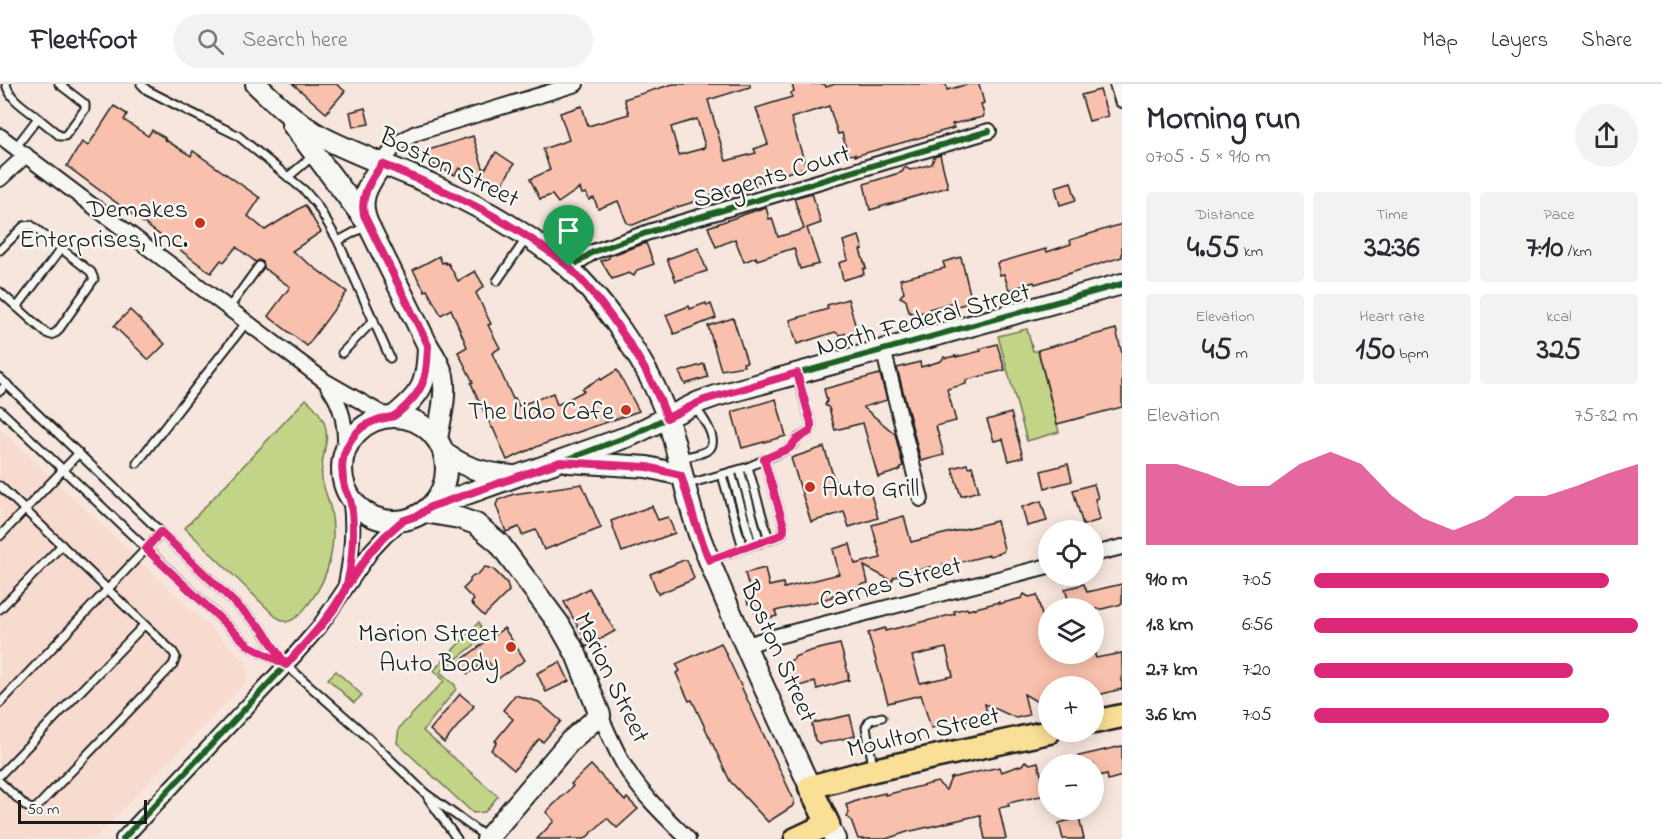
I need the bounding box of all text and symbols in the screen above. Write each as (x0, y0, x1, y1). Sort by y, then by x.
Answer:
search box (173, 14, 593, 68)
text: Fleetfoot (30, 21, 137, 62)
icon: search (194, 25, 227, 58)
text: Search here (242, 25, 348, 57)
text: Map (1422, 26, 1458, 56)
text: Layers (1491, 26, 1548, 56)
text: Share (1581, 26, 1632, 56)
text: Morning run (1146, 96, 1300, 144)
button: share (1575, 104, 1638, 167)
street label: Boston Street (371, 118, 525, 219)
street label: Sargents Court (688, 136, 856, 220)
text: 07:05 · 5 × 910 m (1146, 143, 1270, 172)
place label: Demakes Enterprises, Inc. (19, 192, 188, 260)
text: Distance (1196, 203, 1254, 227)
text: Time (1376, 203, 1408, 227)
text: Pace (1543, 203, 1575, 227)
pin (543, 205, 594, 267)
icon: arrive (552, 214, 585, 247)
marker: Demakes Enterprises, Inc. (193, 216, 207, 230)
text: 4.55 (1187, 227, 1240, 271)
text: 32:36 (1364, 227, 1420, 271)
text: 7:10 (1526, 227, 1564, 271)
text: km (1240, 240, 1263, 264)
text: /km (1564, 240, 1592, 264)
street label: North Federal Street (813, 274, 1035, 368)
text: Elevation (1196, 305, 1254, 329)
text: Heart rate (1359, 305, 1425, 329)
text: kcal (1546, 305, 1572, 329)
text: 45 (1202, 329, 1232, 373)
text: 150 (1355, 329, 1395, 373)
text: 325 (1537, 329, 1581, 373)
text: m (1232, 342, 1248, 366)
text: bpm (1395, 342, 1429, 366)
place label: The Lido Cafe (468, 394, 614, 432)
text: Elevation (1146, 402, 1220, 431)
text: 75–82 m (1575, 402, 1638, 431)
marker: The Lido Cafe (619, 403, 633, 417)
place label: Auto Grill (822, 471, 919, 509)
marker: Auto Grill (803, 480, 817, 494)
map controls (1038, 520, 1104, 820)
button: locate (1038, 520, 1104, 586)
street label: Carnes Street (815, 548, 966, 622)
text: 910 m (1146, 566, 1188, 595)
text: 7:05 (1242, 566, 1272, 595)
street label: Boston Street (729, 574, 826, 729)
button: layers (1038, 598, 1104, 664)
street label: Marion Street (562, 607, 658, 750)
text: 1.8 km (1146, 611, 1193, 640)
text: 6:56 (1242, 611, 1273, 640)
place label: Marion Street Auto Body (358, 616, 499, 684)
marker: Marion Street Auto Body (504, 640, 518, 654)
text: 2.7 km (1146, 656, 1198, 685)
text: 7:20 (1242, 656, 1271, 685)
button: + (1038, 676, 1104, 742)
street label: Moulton Street (844, 698, 1004, 770)
text: 3.6 km (1146, 701, 1196, 730)
text: 7:05 (1242, 701, 1272, 730)
button: − (1038, 754, 1104, 820)
scale bar (18, 797, 147, 824)
text: 50 m (27, 798, 59, 822)

